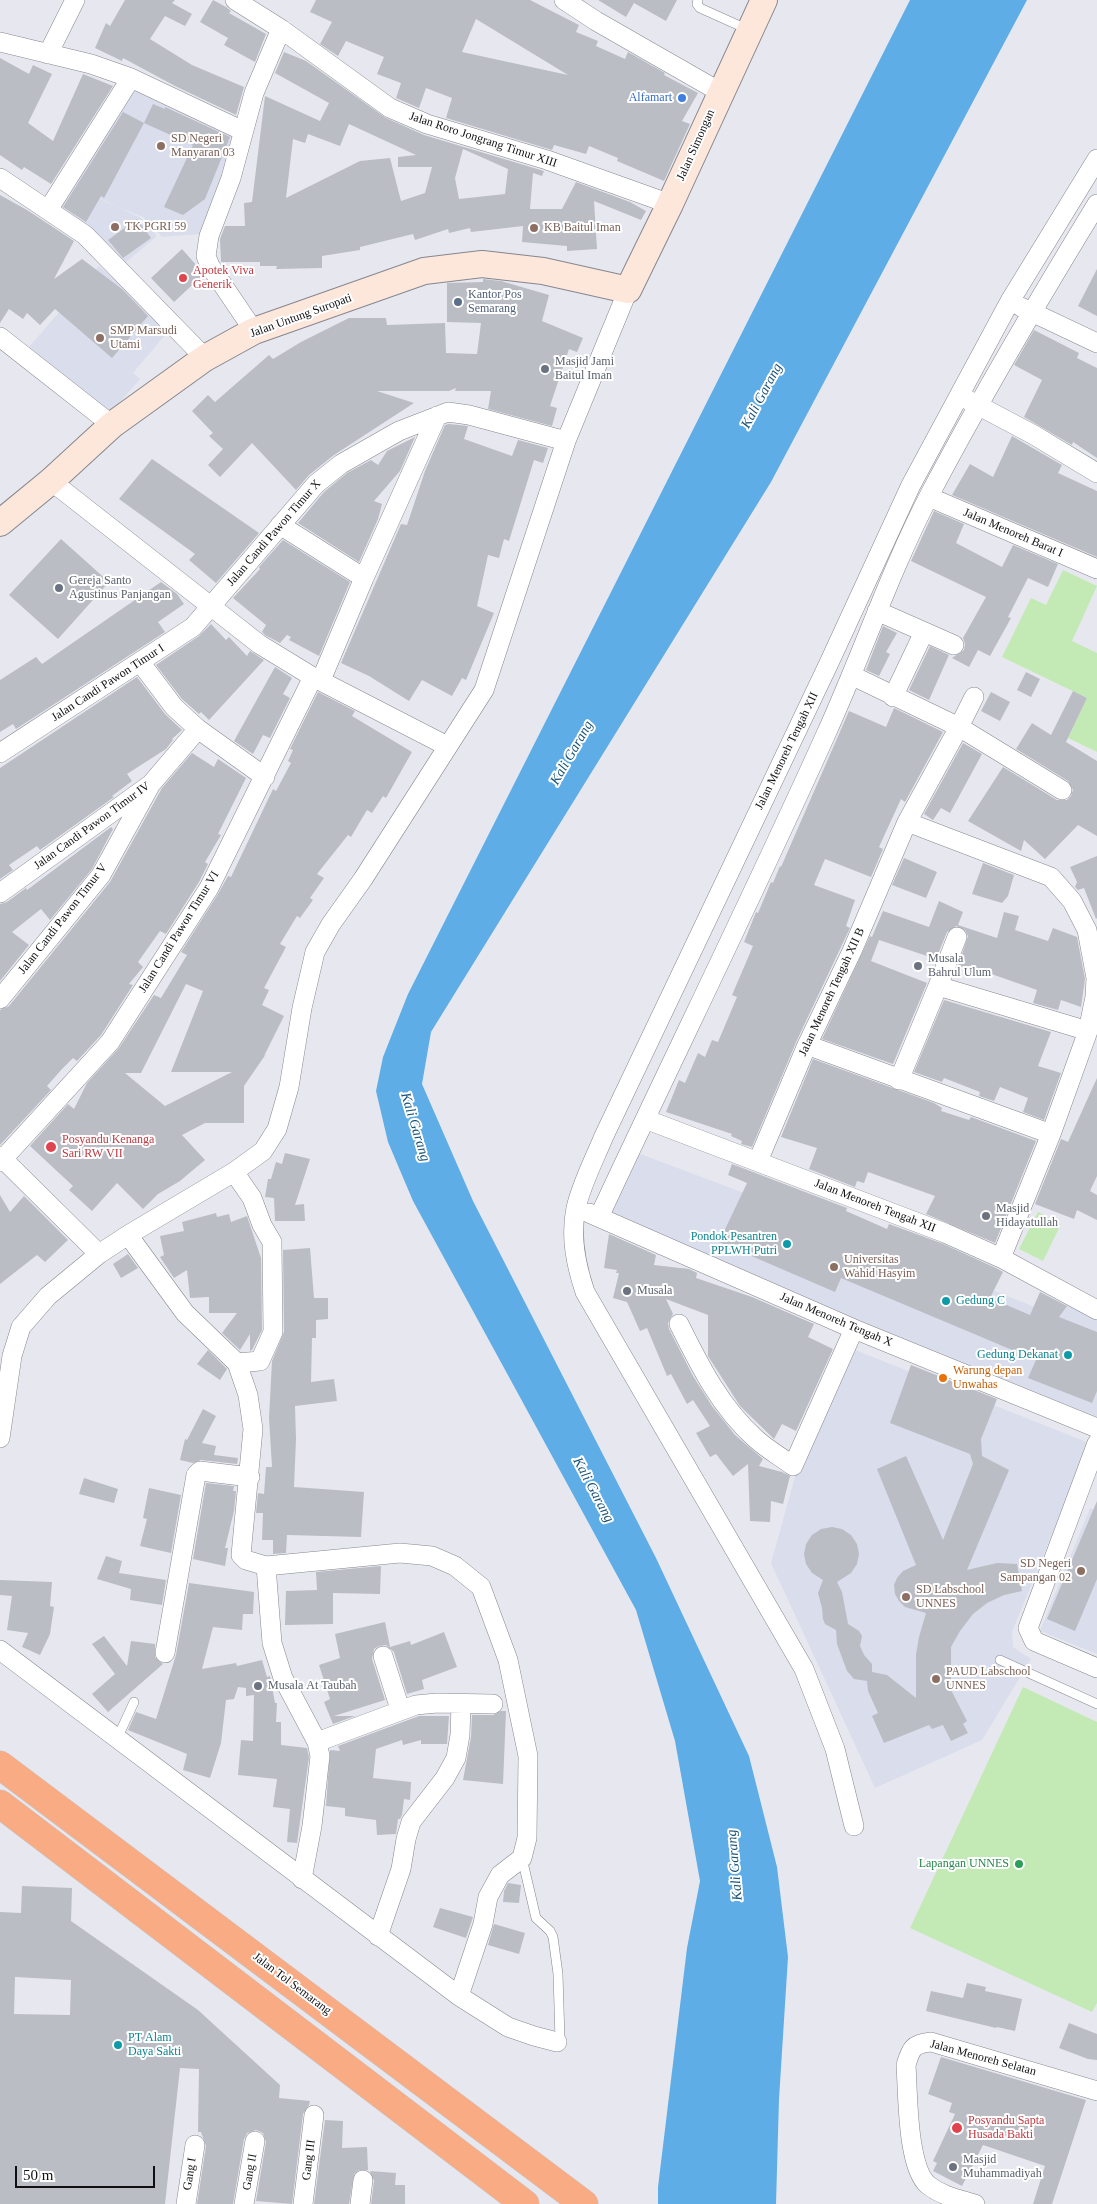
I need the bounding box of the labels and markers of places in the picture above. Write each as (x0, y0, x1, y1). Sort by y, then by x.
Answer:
place label: Alfamart (629, 91, 672, 105)
marker: Alfamart (676, 92, 688, 104)
place label: SD Negeri Manyaran 03 (171, 132, 235, 160)
marker: SD Negeri Manyaran 03 (155, 140, 167, 152)
place label: TK PGRI 59 (125, 220, 186, 234)
marker: TK PGRI 59 (109, 221, 121, 233)
place label: KB Baitul Iman (544, 221, 621, 235)
marker: KB Baitul Iman (528, 222, 540, 234)
place label: Apotek Viva Generik (193, 264, 254, 292)
marker: Apotek Viva Generik (177, 272, 189, 284)
place label: Kantor Pos Semarang (468, 288, 522, 316)
marker: Kantor Pos Semarang (452, 296, 464, 308)
place label: SMP Marsudi Utami (110, 324, 177, 352)
marker: SMP Marsudi Utami (94, 332, 106, 344)
place label: Masjid Jami Baitul Iman (555, 355, 614, 383)
marker: Masjid Jami Baitul Iman (539, 363, 551, 375)
place label: Gereja Santo Agustinus Panjangan (69, 574, 171, 602)
marker: Gereja Santo Agustinus Panjangan (53, 582, 65, 594)
place label: Musala Bahrul Ulum (928, 952, 991, 980)
marker: Musala Bahrul Ulum (912, 960, 924, 972)
place label: Posyandu Kenanga Sari RW VII (62, 1133, 154, 1161)
marker: Posyandu Kenanga Sari RW VII (44, 1140, 58, 1154)
place label: Masjid Hidayatullah (996, 1202, 1058, 1230)
marker: Masjid Hidayatullah (980, 1210, 992, 1222)
place label: Pondok Pesantren PPLWH Putri (691, 1230, 777, 1258)
marker: Pondok Pesantren PPLWH Putri (781, 1238, 793, 1250)
place label: Universitas Wahid Hasyim (844, 1253, 915, 1281)
marker: Universitas Wahid Hasyim (828, 1261, 840, 1273)
place label: Musala (637, 1284, 672, 1298)
marker: Musala (621, 1285, 633, 1297)
place label: Gedung C (956, 1294, 1005, 1308)
marker: Gedung C (940, 1295, 952, 1307)
place label: Gedung Dekanat (977, 1348, 1058, 1362)
marker: Gedung Dekanat (1062, 1349, 1074, 1361)
place label: Warung depan Unwahas (953, 1364, 1022, 1392)
marker: Warung depan Unwahas (937, 1372, 949, 1384)
place label: SD Negeri Sampangan 02 (1000, 1557, 1071, 1585)
marker: SD Negeri Sampangan 02 (1075, 1565, 1087, 1577)
place label: SD Labschool UNNES (916, 1583, 984, 1611)
marker: SD Labschool UNNES (900, 1591, 912, 1603)
place label: PAUD Labschool UNNES (946, 1665, 1031, 1693)
marker: PAUD Labschool UNNES (930, 1673, 942, 1685)
place label: Musala At Taubah (268, 1679, 356, 1693)
marker: Musala At Taubah (252, 1680, 264, 1692)
place label: Lapangan UNNES (919, 1857, 1009, 1871)
marker: Lapangan UNNES (1013, 1858, 1025, 1870)
place label: PT Alam Daya Sakti (128, 2031, 181, 2059)
marker: PT Alam Daya Sakti (112, 2039, 124, 2051)
place label: Posyandu Sapta Husada Bakti (968, 2114, 1044, 2142)
marker: Posyandu Sapta Husada Bakti (950, 2121, 964, 2135)
place label: Masjid Muhammadiyah (963, 2153, 1042, 2181)
marker: Masjid Muhammadiyah (947, 2161, 959, 2173)

